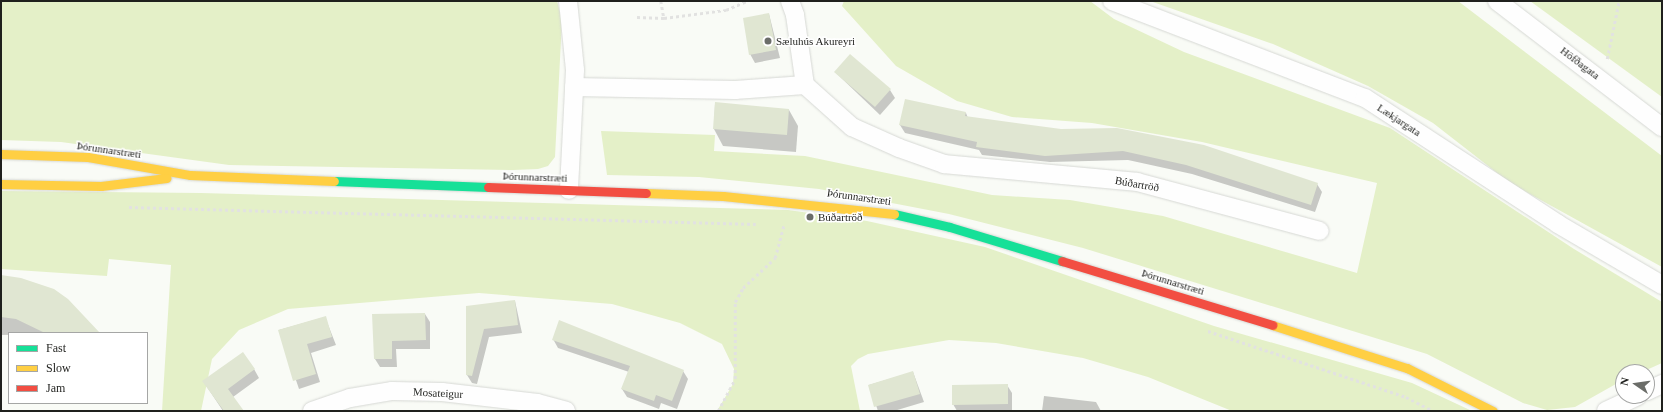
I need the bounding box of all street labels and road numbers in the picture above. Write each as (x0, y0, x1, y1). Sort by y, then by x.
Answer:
street label: Höfðagata (1558, 44, 1602, 82)
street label: Lækjargata (1375, 101, 1423, 139)
street label: Þórunnarstræti (76, 139, 142, 161)
street label: Þórunnarstræti (502, 169, 568, 185)
street label: Búðartröð (1114, 174, 1160, 194)
street label: Þórunnarstræti (826, 186, 892, 208)
street label: Þórunnarstræti (1140, 266, 1206, 298)
street label: Mosateigur (413, 385, 463, 401)

